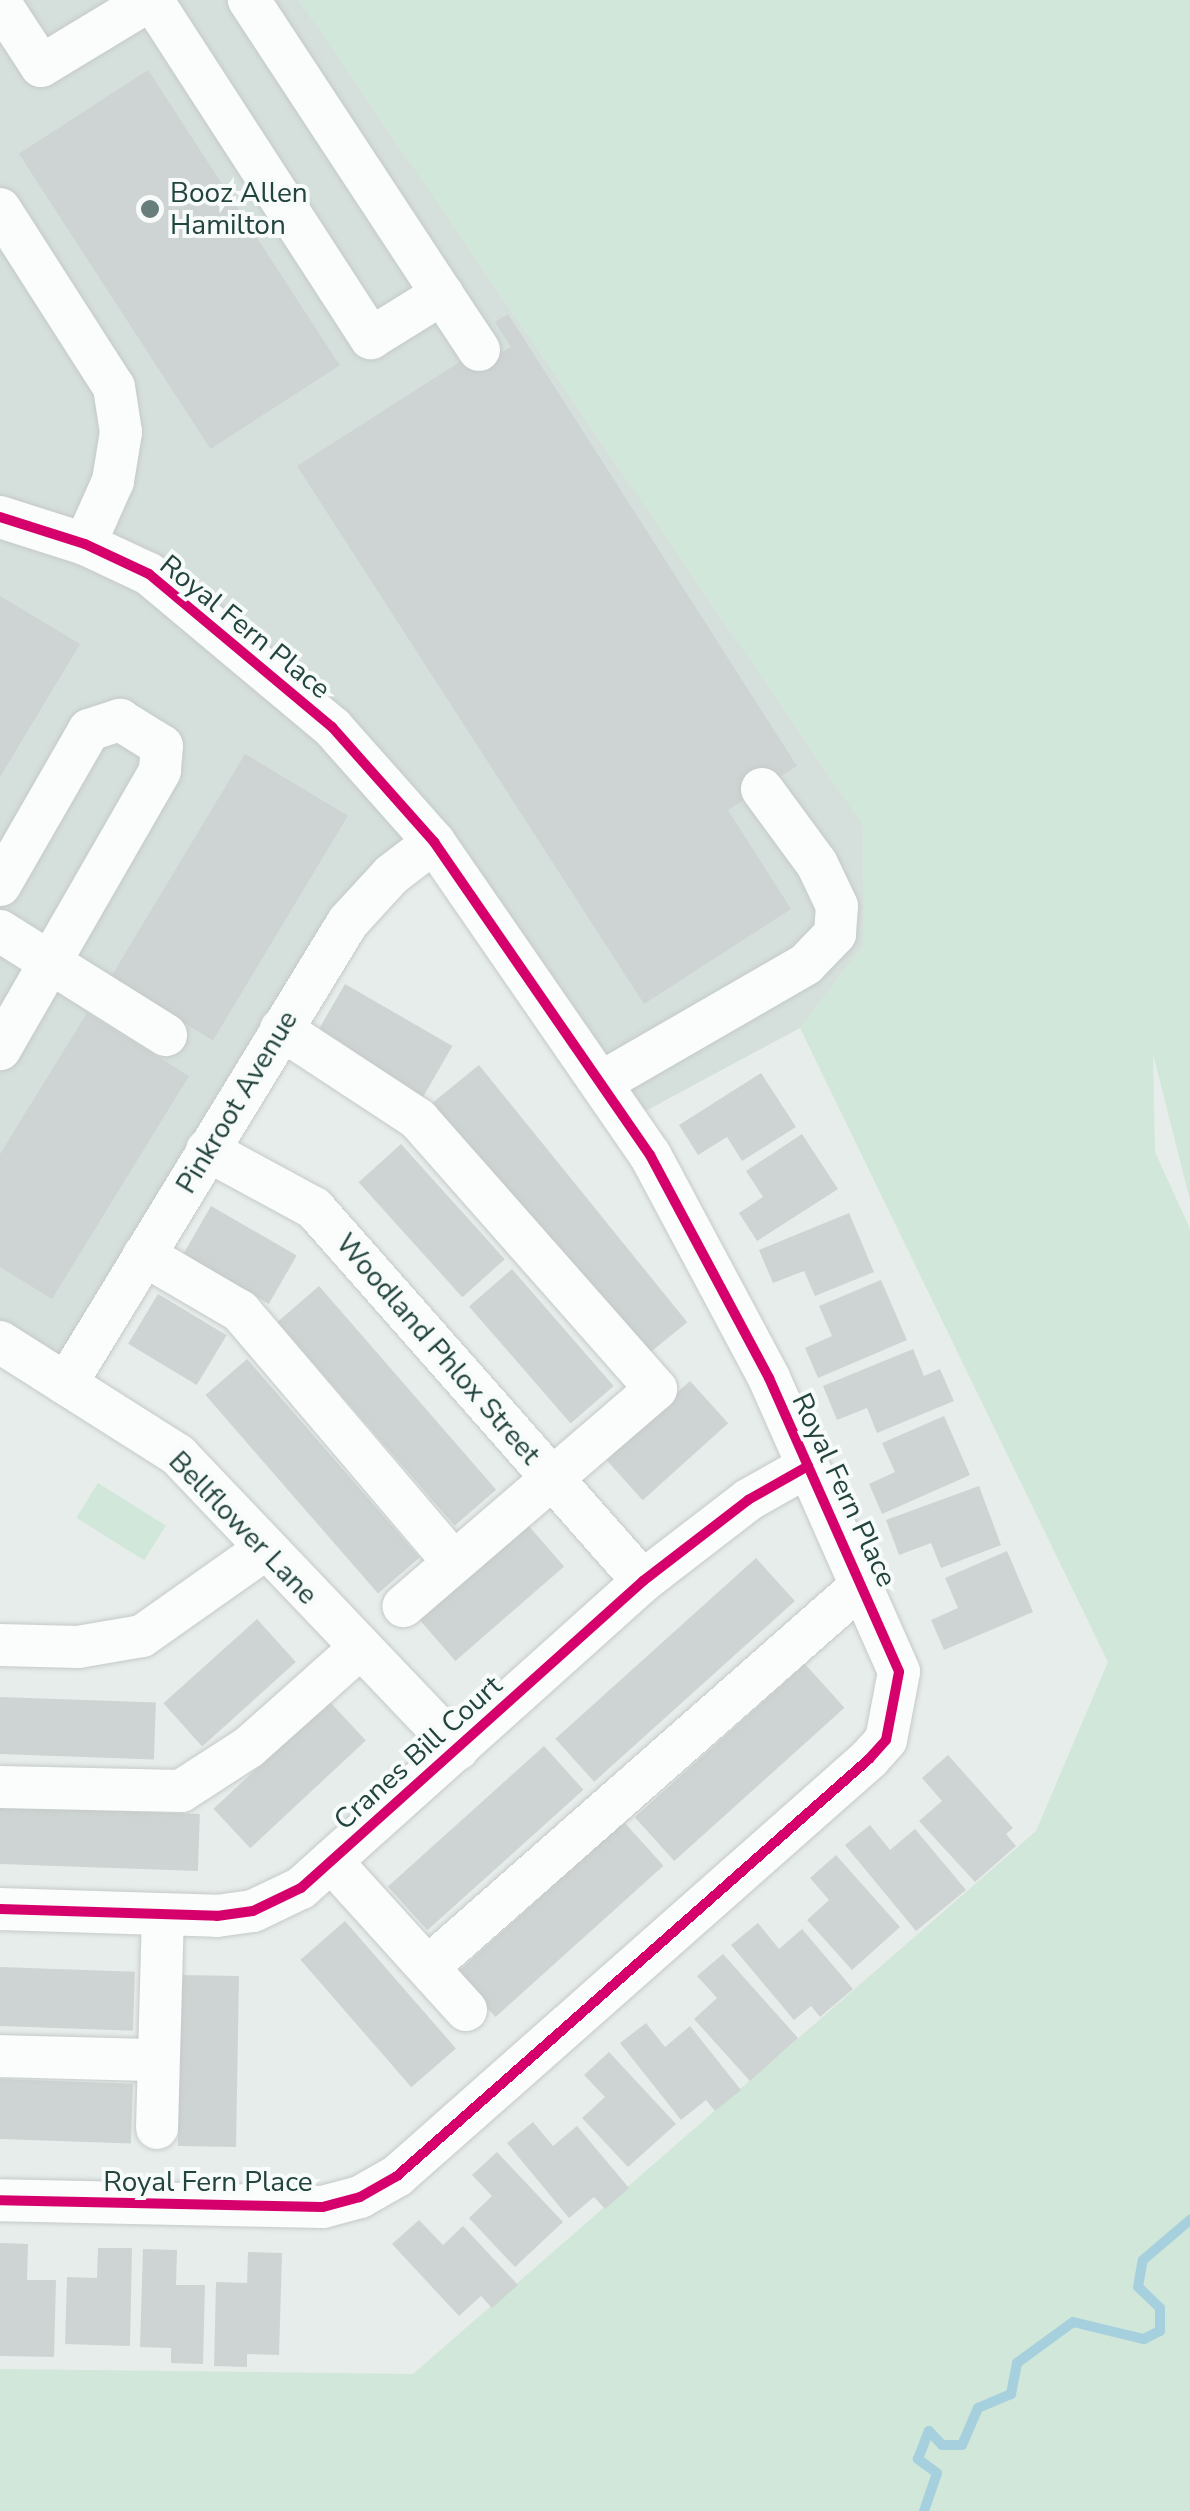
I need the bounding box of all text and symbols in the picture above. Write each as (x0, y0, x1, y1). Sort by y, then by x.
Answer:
place label: Booz Allen Hamilton (170, 176, 308, 242)
marker: Booz Allen Hamilton (139, 198, 161, 220)
street label: Royal Fern Place (153, 548, 337, 706)
street label: Pinkroot Avenue (169, 1005, 305, 1199)
street label: Woodland Phlox Street (329, 1227, 547, 1471)
street label: Royal Fern Place (785, 1388, 903, 1592)
street label: Bellflower Lane (162, 1445, 324, 1611)
street label: Cranes Bill Court (327, 1669, 509, 1837)
street label: Royal Fern Place (103, 2165, 313, 2199)

